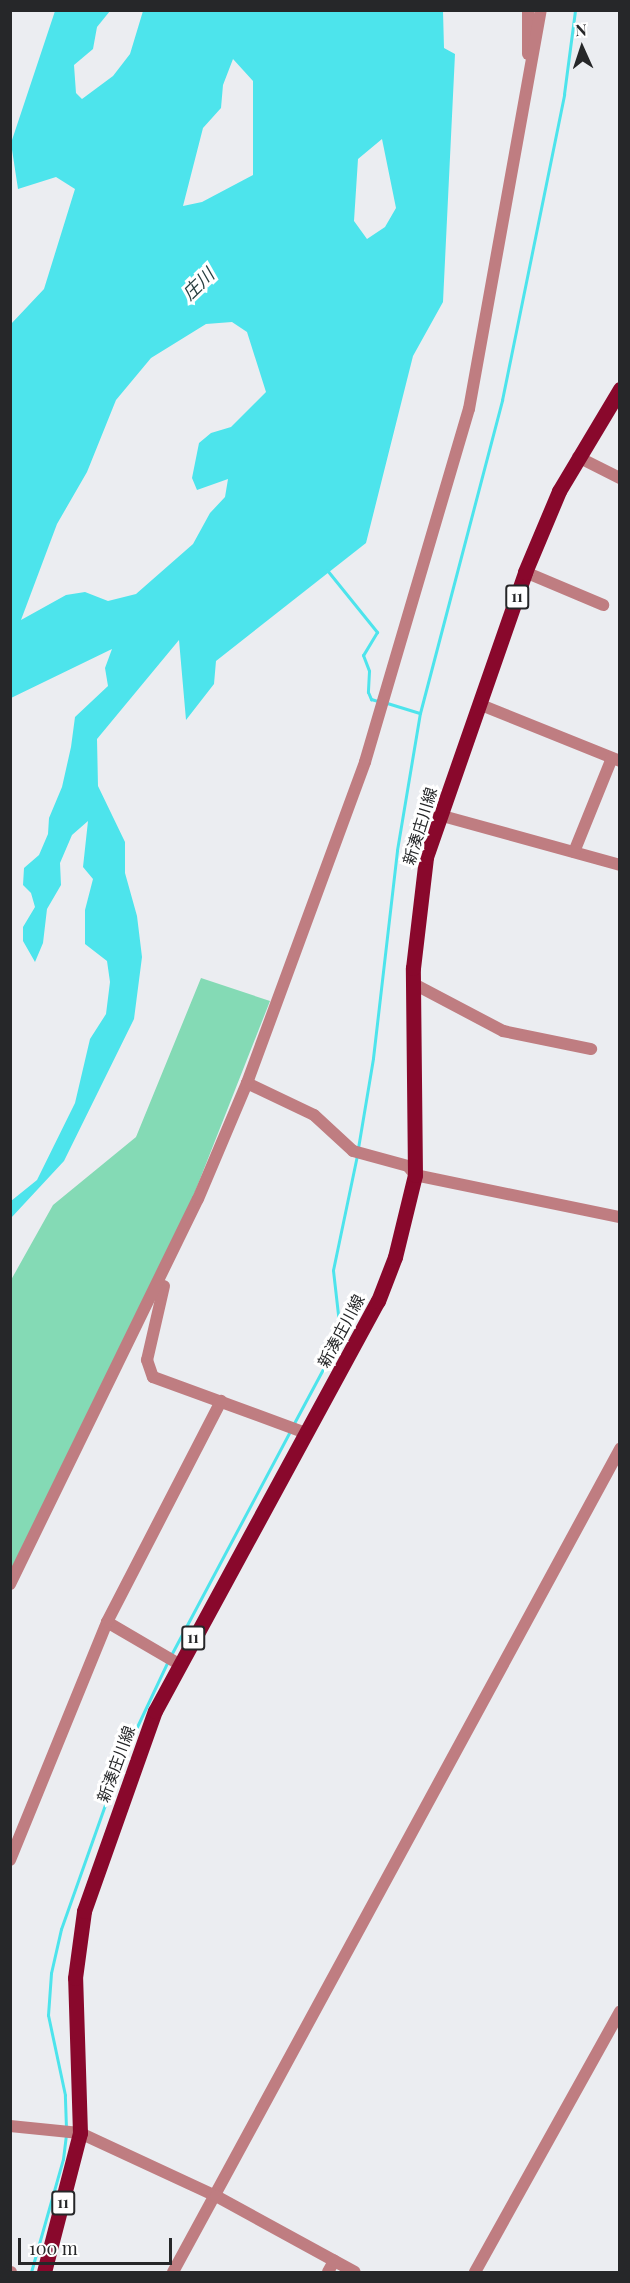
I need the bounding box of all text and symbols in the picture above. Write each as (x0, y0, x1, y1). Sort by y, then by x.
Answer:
north arrow (552, 18, 612, 78)
text: N (575, 19, 587, 40)
water label: 庄川 (178, 264, 218, 304)
road number: 11 (505, 585, 529, 609)
street label: 新湊庄川線 (399, 785, 441, 867)
street label: 新湊庄川線 (314, 1291, 368, 1371)
road number: 11 (181, 1626, 205, 1650)
street label: 新湊庄川線 (93, 1723, 139, 1805)
road number: 11 (51, 2191, 75, 2215)
scale bar (21, 2226, 176, 2264)
text: 100 m (29, 2236, 78, 2260)

